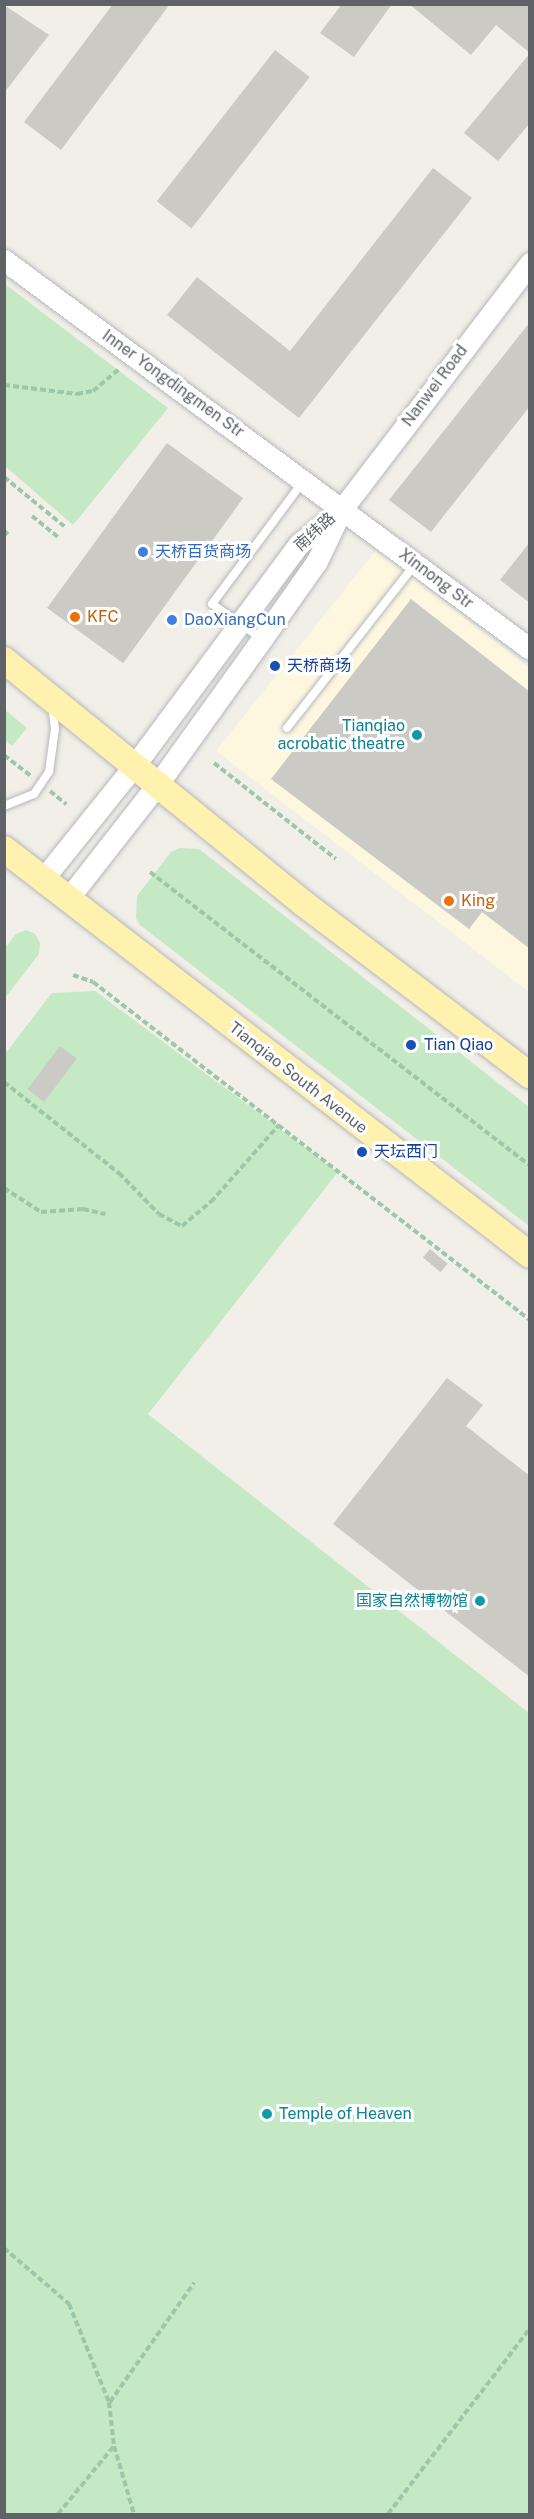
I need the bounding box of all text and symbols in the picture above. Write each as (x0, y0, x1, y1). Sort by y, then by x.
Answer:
street label: Inner Yongdingmen Str (98, 326, 248, 442)
street label: Nanwei Road (398, 342, 472, 430)
street label: 南纬路 (291, 509, 339, 555)
place label: 天桥百货商场 (155, 542, 251, 562)
marker: 天桥百货商场 (136, 545, 150, 559)
street label: Xinnong Str (395, 545, 477, 613)
place label: KFC (87, 607, 118, 627)
marker: KFC (68, 610, 82, 624)
place label: DaoXiangCun (184, 610, 286, 630)
marker: DaoXiangCun (165, 613, 179, 627)
place label: 天桥商场 (287, 656, 351, 676)
marker: 天桥商场 (268, 659, 282, 673)
place label: Tianqiao acrobatic theatre (277, 716, 405, 754)
marker: Tianqiao acrobatic theatre (410, 728, 424, 742)
place label: King (461, 891, 495, 911)
marker: King (442, 894, 456, 908)
street label: Tianqiao South Avenue (225, 1018, 371, 1138)
place label: Tian Qiao (424, 1035, 493, 1055)
marker: Tian Qiao (402, 1036, 420, 1054)
place label: 天坛西门 (374, 1142, 438, 1162)
marker: 天坛西门 (355, 1145, 369, 1159)
place label: 国家自然博物馆 (356, 1591, 468, 1611)
marker: 国家自然博物馆 (473, 1594, 487, 1608)
place label: Temple of Heaven (279, 2104, 412, 2124)
marker: Temple of Heaven (260, 2107, 274, 2121)

